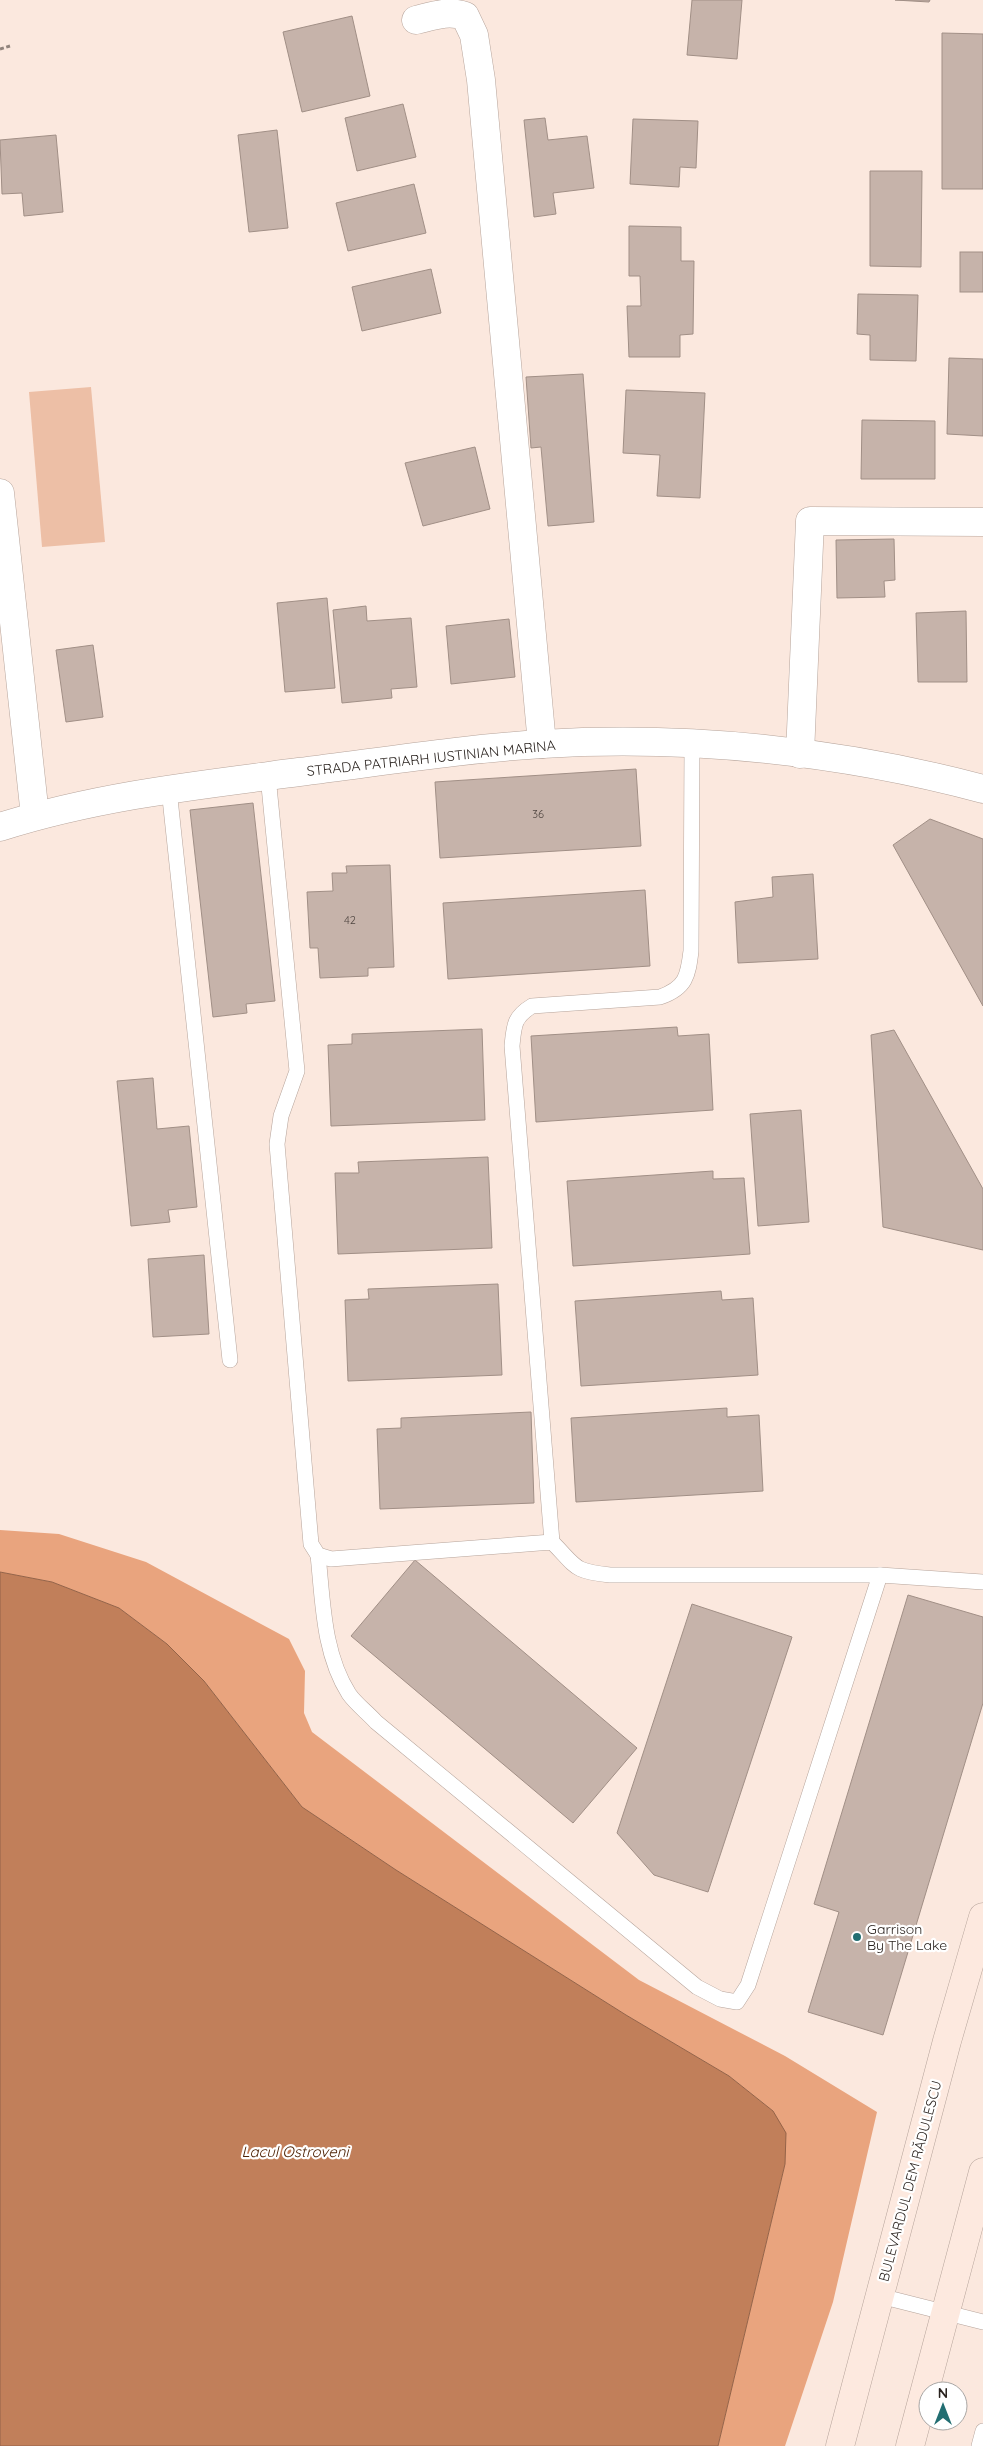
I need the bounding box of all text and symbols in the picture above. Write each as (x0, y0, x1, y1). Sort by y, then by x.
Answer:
street label: STRADA PATRIARH IUSTINIAN MARINA (306, 736, 556, 780)
house number: 36 (532, 807, 544, 821)
house number: 42 (344, 913, 356, 927)
place label: Garrison By The Lake (867, 1920, 947, 1954)
marker: Garrison By The Lake (851, 1931, 863, 1943)
street label: BULEVARDUL DEM RĂDULESCU (874, 2079, 946, 2283)
water label: Lacul Ostroveni (241, 2142, 350, 2161)
north arrow (918, 2381, 968, 2431)
text: N (938, 2384, 948, 2402)

